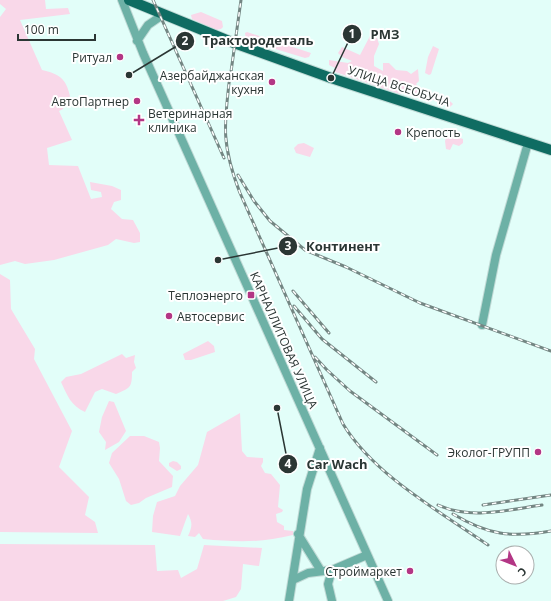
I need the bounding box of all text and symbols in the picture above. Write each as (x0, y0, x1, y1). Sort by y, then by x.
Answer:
scale bar (18, 16, 95, 42)
text: 100 m (24, 21, 59, 38)
callout: РМЗ (342, 21, 407, 46)
text: 1 (349, 25, 355, 42)
text: РМЗ (371, 25, 399, 43)
callout: Трактородеталь (175, 28, 321, 53)
text: Трактородеталь (203, 31, 313, 49)
text: 2 (182, 32, 189, 49)
place label: Ритуал (72, 49, 112, 66)
marker: Ритуал (115, 52, 125, 62)
street label: УЛИЦА ВСЕОБУЧА (346, 61, 453, 111)
place label: Азербайджанская кухня (160, 67, 264, 98)
marker: Азербайджанская кухня (267, 77, 277, 87)
place label: АвтоПартнер (52, 93, 129, 110)
marker: АвтоПартнер (132, 96, 142, 106)
place label: Ветеринарная клиника (148, 105, 232, 136)
marker: Ветеринарная клиника (133, 114, 145, 126)
place label: Крепость (406, 124, 461, 141)
marker: Крепость (393, 127, 403, 137)
callout: Континент (278, 233, 388, 258)
text: 3 (285, 237, 292, 254)
text: Континент (306, 237, 380, 255)
street label: КАРНАЛЛИТОВАЯ УЛИЦА (246, 269, 322, 411)
place label: Теплоэнерго (168, 287, 243, 304)
marker: Теплоэнерго (246, 290, 256, 300)
place label: Автосервис (177, 308, 245, 325)
marker: Автосервис (164, 311, 174, 321)
place label: Эколог-ГРУПП (448, 444, 530, 461)
marker: Эколог-ГРУПП (533, 447, 543, 457)
callout: Car Wach (278, 452, 375, 477)
text: 4 (285, 455, 292, 472)
text: Car Wach (306, 455, 368, 473)
north arrow (495, 545, 535, 585)
place label: Строймаркет (325, 563, 402, 580)
text: С (515, 564, 531, 580)
marker: Строймаркет (405, 566, 415, 576)

